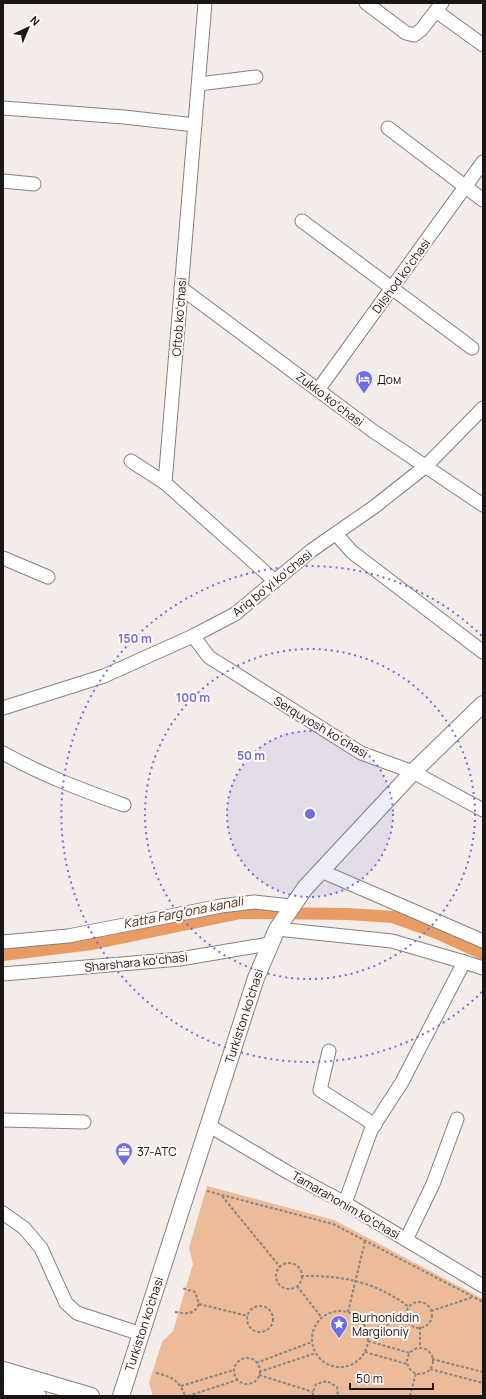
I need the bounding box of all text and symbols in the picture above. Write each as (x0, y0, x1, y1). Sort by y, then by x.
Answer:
north arrow (8, 8, 48, 48)
text: N (27, 12, 43, 29)
street label: Dilshod koʻchasi (368, 235, 434, 317)
street label: Oftob koʻchasi (168, 277, 190, 357)
street label: Zukko koʻchasi (293, 368, 367, 430)
hotel icon: Дом (354, 369, 374, 394)
place label: Дом (377, 371, 401, 388)
street label: Ariq boʻyi koʻchasi (229, 546, 315, 620)
text: 150 m (118, 630, 152, 647)
text: 100 m (176, 689, 210, 706)
street label: Serquyosh koʻchasi (271, 692, 371, 762)
text: 50 m (237, 747, 265, 764)
centre of rings (303, 807, 317, 821)
water label: Katta Farg'ona kanali (121, 891, 246, 932)
street label: Sharshara koʻchasi (84, 948, 188, 976)
street label: Turkiston ko’chasi (221, 967, 267, 1065)
office icon: 37-АТС (114, 1141, 134, 1166)
place label: 37-АТС (137, 1143, 177, 1160)
street label: Tamarahonim koʻchasi (289, 1167, 403, 1243)
street label: Turkiston ko’chasi (121, 1275, 167, 1373)
place label: Burhoniddin Margiloniy (352, 1309, 419, 1340)
place icon: Burhoniddin Margiloniy (329, 1314, 349, 1339)
scale bar (350, 1365, 433, 1391)
text: 50 m (356, 1370, 383, 1387)

